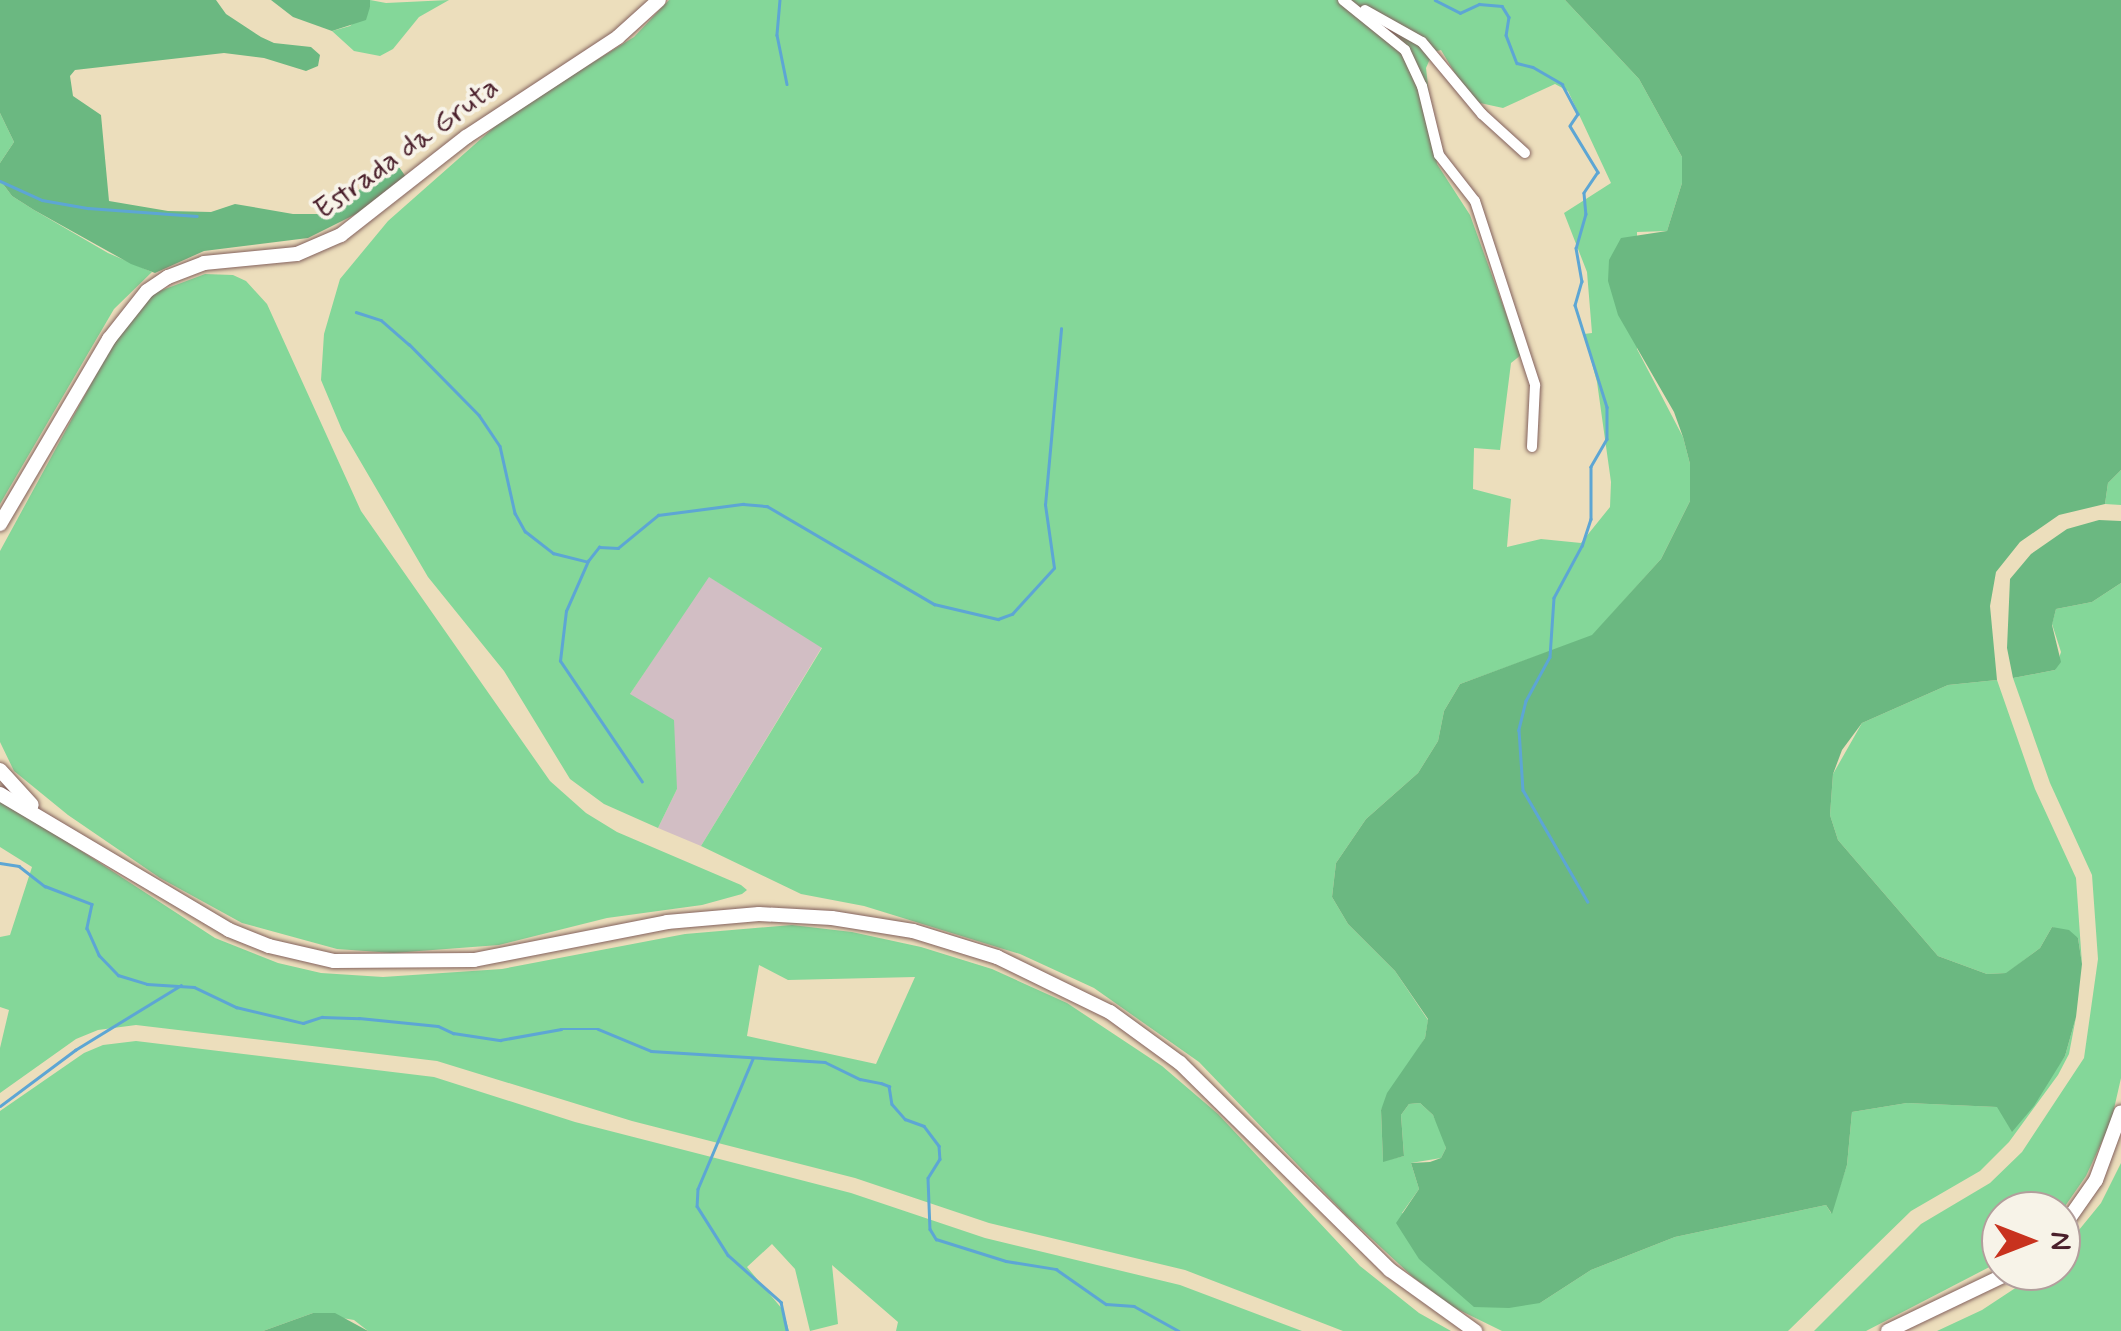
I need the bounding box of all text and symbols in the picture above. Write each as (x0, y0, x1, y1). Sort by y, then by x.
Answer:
street label: Estrada da Gruta (310, 71, 504, 227)
north arrow (1981, 1191, 2081, 1291)
text: N (2041, 1232, 2078, 1250)

